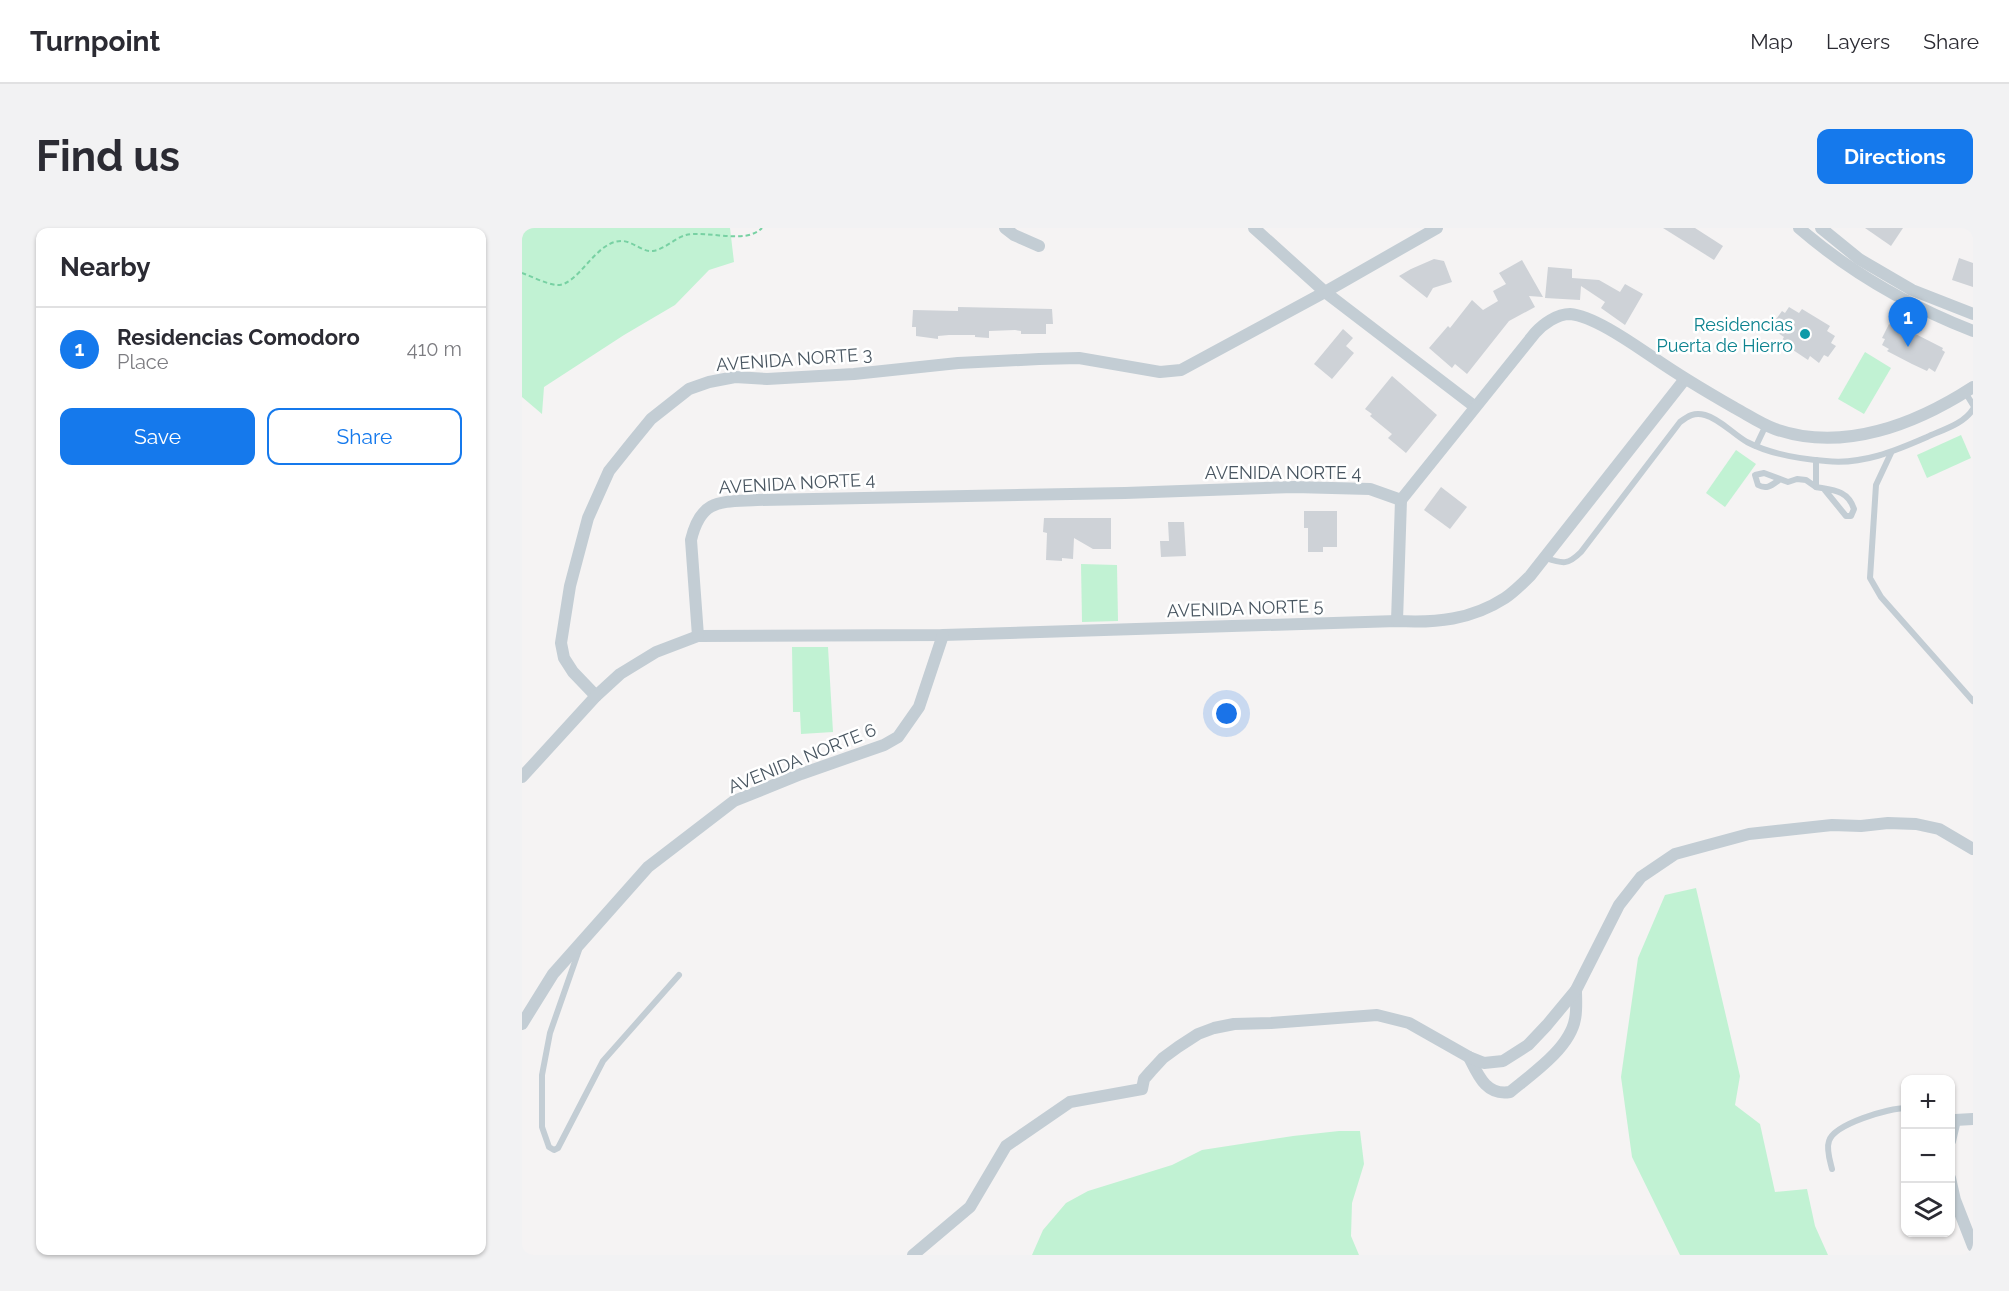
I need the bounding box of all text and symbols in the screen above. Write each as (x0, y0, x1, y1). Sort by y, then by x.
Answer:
text: Turnpoint (30, 25, 160, 58)
text: Map (1750, 29, 1793, 54)
text: Layers (1826, 29, 1890, 54)
text: Share (1923, 29, 1979, 54)
button: Directions (1817, 129, 1973, 184)
text: Find us (36, 132, 180, 181)
text: Nearby (60, 252, 150, 282)
pin: 1 (1888, 298, 1928, 347)
place label: Residencias Puerta de Hierro (1657, 314, 1793, 356)
text: Residencias Comodoro (117, 324, 360, 350)
marker: Residencias Puerta de Hierro (1798, 327, 1812, 341)
text: 1 (75, 337, 84, 361)
text: 410 m (407, 337, 462, 361)
street label: AVENIDA NORTE 3 (715, 343, 873, 375)
text: Place (117, 350, 168, 374)
button: Save (60, 408, 255, 465)
button: Share (267, 408, 462, 465)
street label: AVENIDA NORTE 4 (1205, 462, 1362, 483)
street label: AVENIDA NORTE 4 (718, 468, 876, 498)
street label: AVENIDA NORTE 5 (1166, 595, 1324, 621)
your location (1212, 699, 1241, 728)
street label: AVENIDA NORTE 6 (725, 719, 879, 797)
map controls (1901, 1075, 1955, 1237)
button: + (1901, 1075, 1955, 1129)
button: − (1901, 1129, 1955, 1183)
button: layers (1901, 1183, 1955, 1237)

